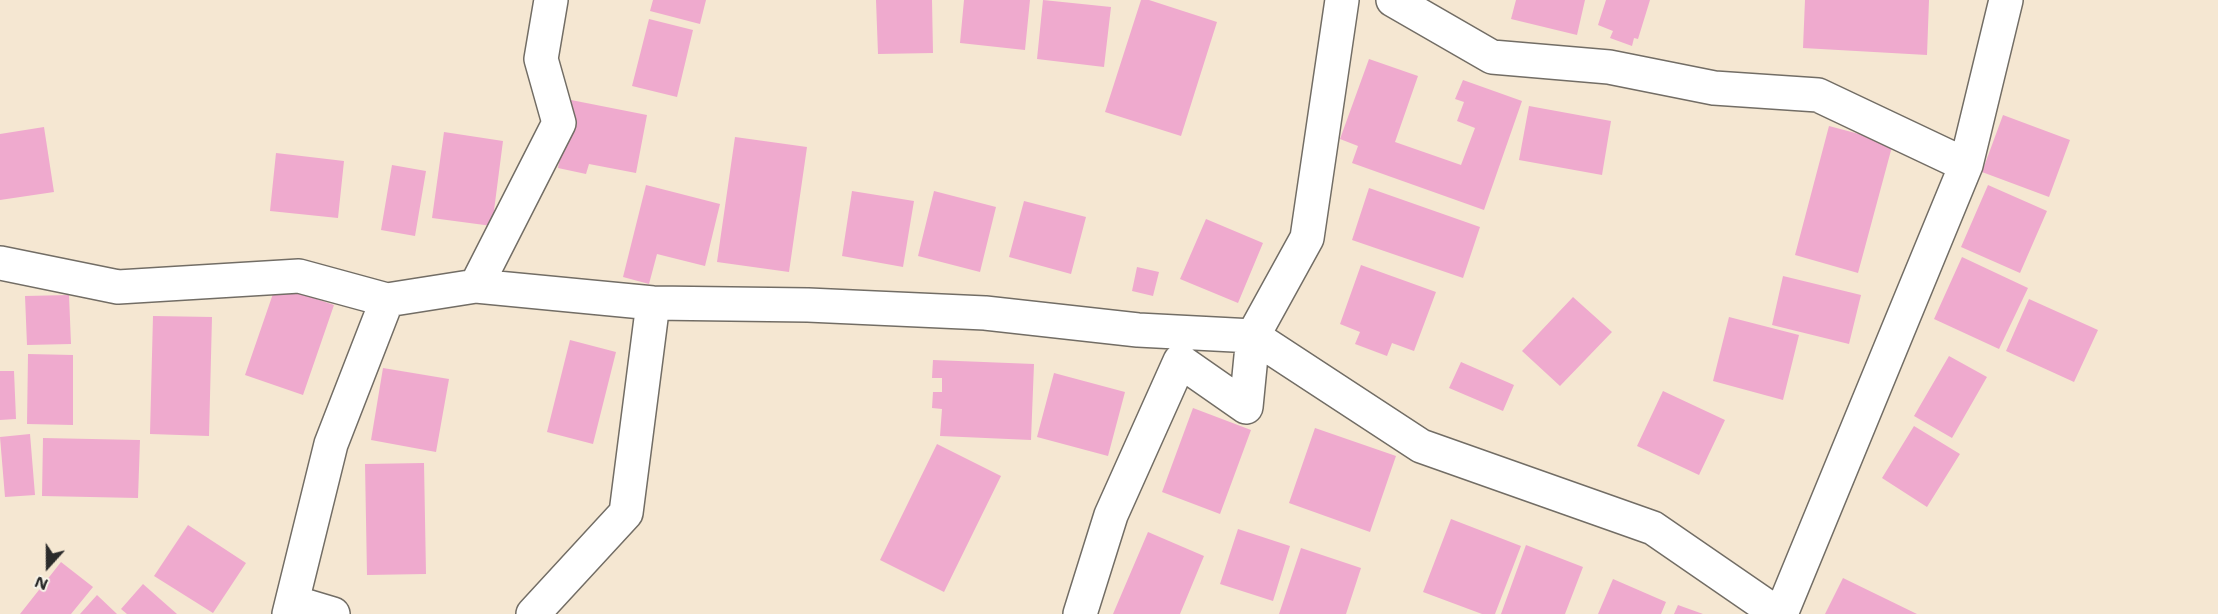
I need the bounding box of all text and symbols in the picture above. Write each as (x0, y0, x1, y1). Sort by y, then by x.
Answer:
north arrow (18, 536, 78, 596)
text: N (32, 571, 51, 595)

